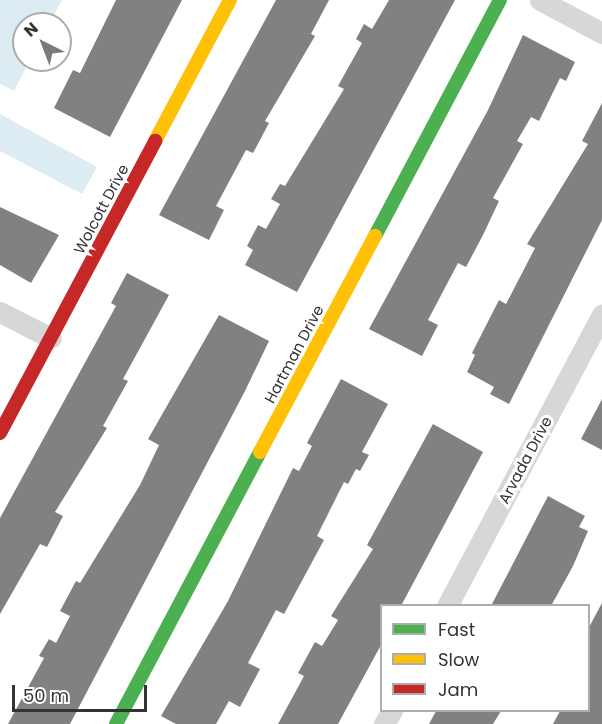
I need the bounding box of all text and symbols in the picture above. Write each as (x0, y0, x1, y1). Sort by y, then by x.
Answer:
north arrow (12, 12, 72, 72)
text: N (19, 17, 43, 42)
street label: Wolcott Drive (70, 161, 132, 257)
street label: Hartman Drive (261, 302, 327, 406)
street label: Arvada Drive (494, 413, 556, 507)
legend (380, 604, 590, 712)
text: Fast (438, 617, 475, 642)
text: Slow (438, 647, 479, 672)
scale bar (15, 673, 150, 711)
text: Jam (438, 677, 478, 702)
text: 50 m (23, 683, 69, 708)

